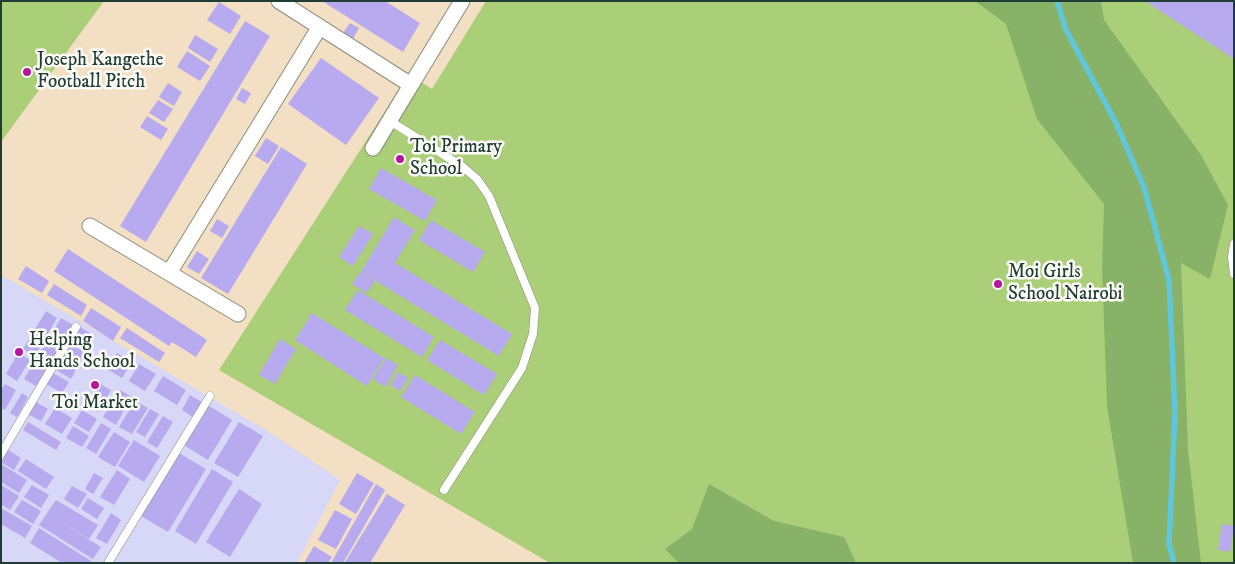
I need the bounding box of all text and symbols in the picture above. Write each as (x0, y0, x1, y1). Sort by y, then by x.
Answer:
place label: Joseph Kangethe Football Pitch (37, 50, 163, 94)
marker: Joseph Kangethe Football Pitch (21, 66, 33, 78)
place label: Toi Primary School (410, 137, 502, 181)
marker: Toi Primary School (394, 153, 406, 165)
place label: Moi Girls School Nairobi (1008, 262, 1122, 306)
marker: Moi Girls School Nairobi (992, 278, 1004, 290)
place label: Helping Hands School (29, 330, 135, 374)
marker: Helping Hands School (13, 346, 25, 358)
marker: Toi Market (89, 379, 101, 391)
place label: Toi Market (52, 393, 138, 415)

